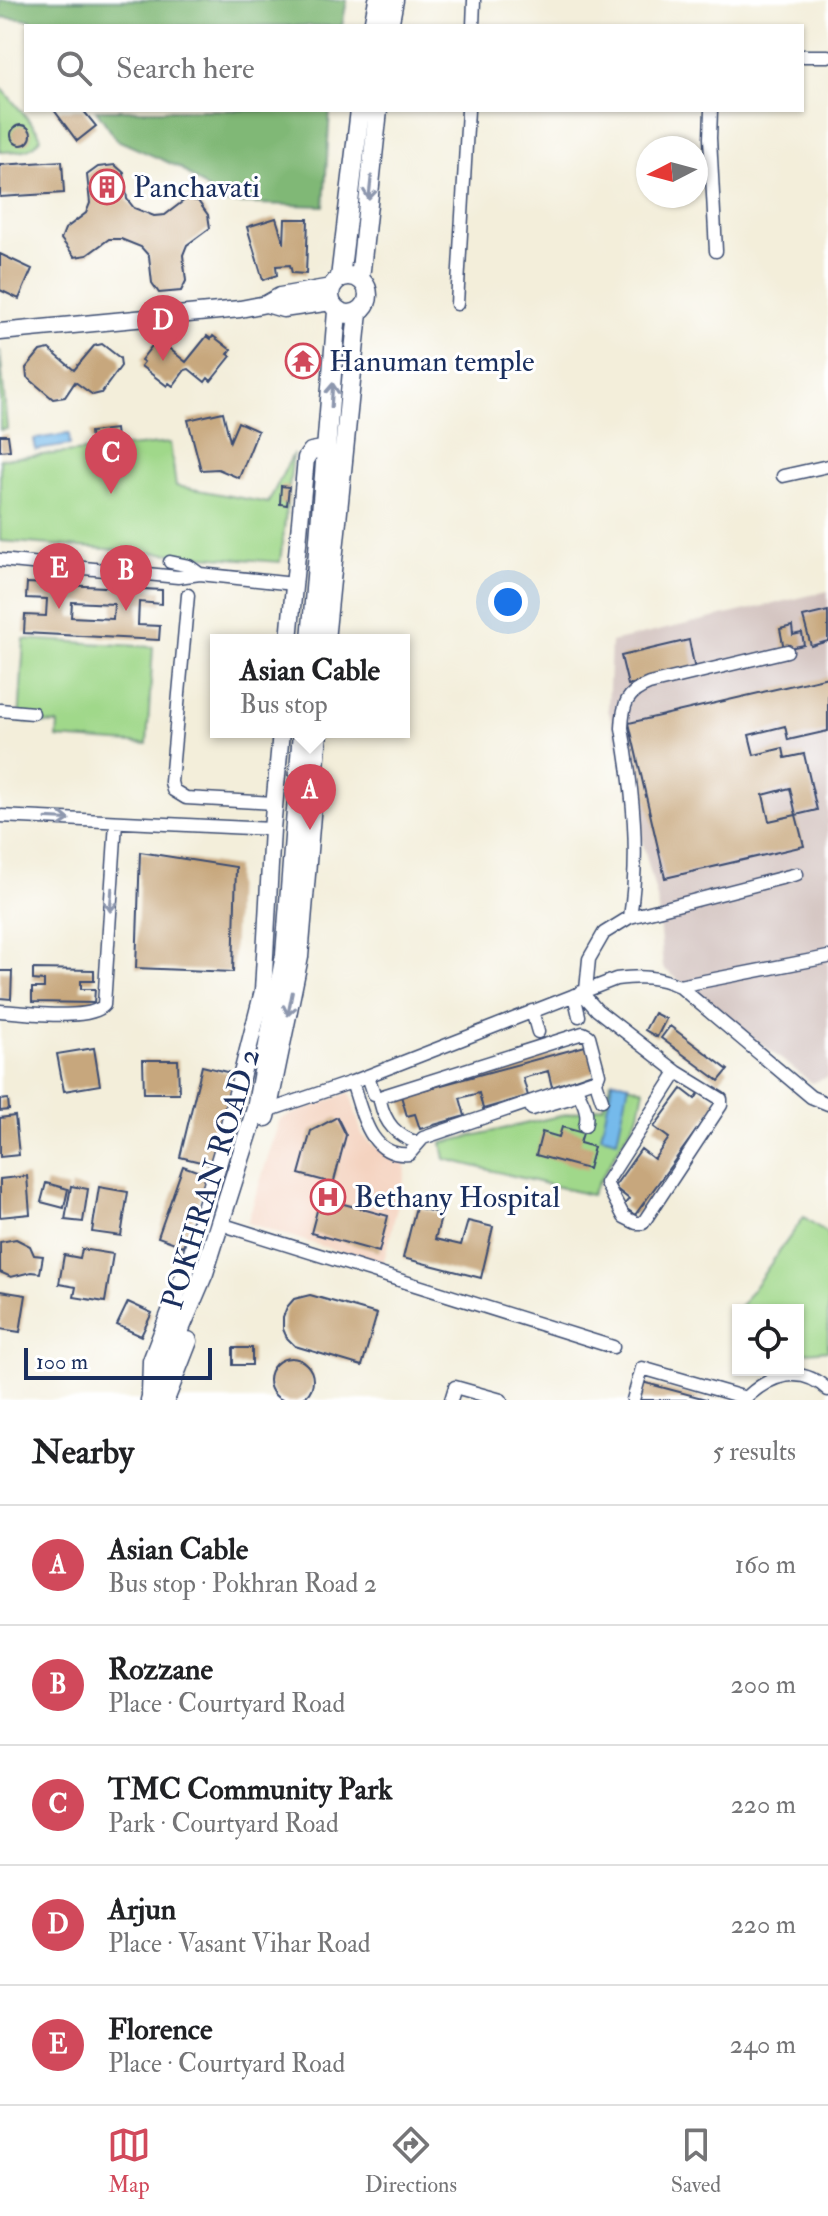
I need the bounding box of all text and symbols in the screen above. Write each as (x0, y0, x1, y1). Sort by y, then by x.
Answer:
search box (24, 24, 804, 112)
icon: search (52, 46, 96, 90)
text: Search here (116, 50, 255, 87)
north arrow (636, 136, 708, 208)
building icon: Panchavati (88, 168, 126, 206)
place label: Panchavati (133, 169, 260, 206)
one-way arrow (362, 174, 377, 200)
pin: D (137, 295, 189, 361)
temple icon: Hanuman temple (284, 342, 322, 380)
place label: Hanuman temple (329, 343, 535, 380)
one-way arrow (325, 382, 340, 409)
pin: C (85, 428, 137, 494)
pin: E (33, 543, 85, 609)
pin: B (100, 545, 152, 611)
your location (488, 582, 528, 622)
popup (210, 634, 410, 738)
text: Asian Cable (240, 652, 380, 689)
text: Bus stop (240, 689, 328, 721)
pin: A (284, 764, 336, 830)
one-way arrow (44, 812, 71, 827)
one-way arrow (103, 886, 118, 913)
one-way arrow (282, 991, 297, 1017)
street label: POKHRAN ROAD 2 (154, 1044, 268, 1314)
hospital icon: Bethany Hospital (309, 1178, 347, 1216)
place label: Bethany Hospital (354, 1179, 560, 1216)
map controls (732, 1304, 804, 1376)
button: locate (732, 1304, 804, 1376)
scale bar (24, 1344, 212, 1380)
text: 100 m (36, 1348, 88, 1376)
text: Nearby (32, 1431, 134, 1474)
text: 5 results (712, 1436, 796, 1468)
text: Asian Cable (108, 1531, 248, 1568)
text: A (50, 1549, 66, 1581)
text: 160 m (735, 1549, 796, 1581)
text: Bus stop · Pokhran Road 2 (108, 1568, 377, 1600)
text: Rozzane (108, 1651, 213, 1688)
text: B (49, 1669, 67, 1701)
text: 200 m (731, 1669, 796, 1701)
text: Place · Courtyard Road (108, 1688, 345, 1720)
text: TMC Community Park (108, 1771, 393, 1808)
text: C (48, 1789, 68, 1821)
text: 220 m (731, 1789, 796, 1821)
text: Park · Courtyard Road (108, 1808, 339, 1840)
text: Arjun (108, 1891, 176, 1928)
text: D (47, 1909, 69, 1941)
text: 220 m (731, 1909, 796, 1941)
text: Place · Vasant Vihar Road (108, 1928, 371, 1960)
text: Florence (108, 2011, 212, 2048)
text: E (49, 2029, 67, 2061)
text: 240 m (730, 2029, 796, 2061)
text: Place · Courtyard Road (108, 2048, 345, 2080)
tab: Map (107, 2123, 151, 2199)
tab: Directions (365, 2123, 457, 2199)
tab: Saved (671, 2123, 721, 2199)

